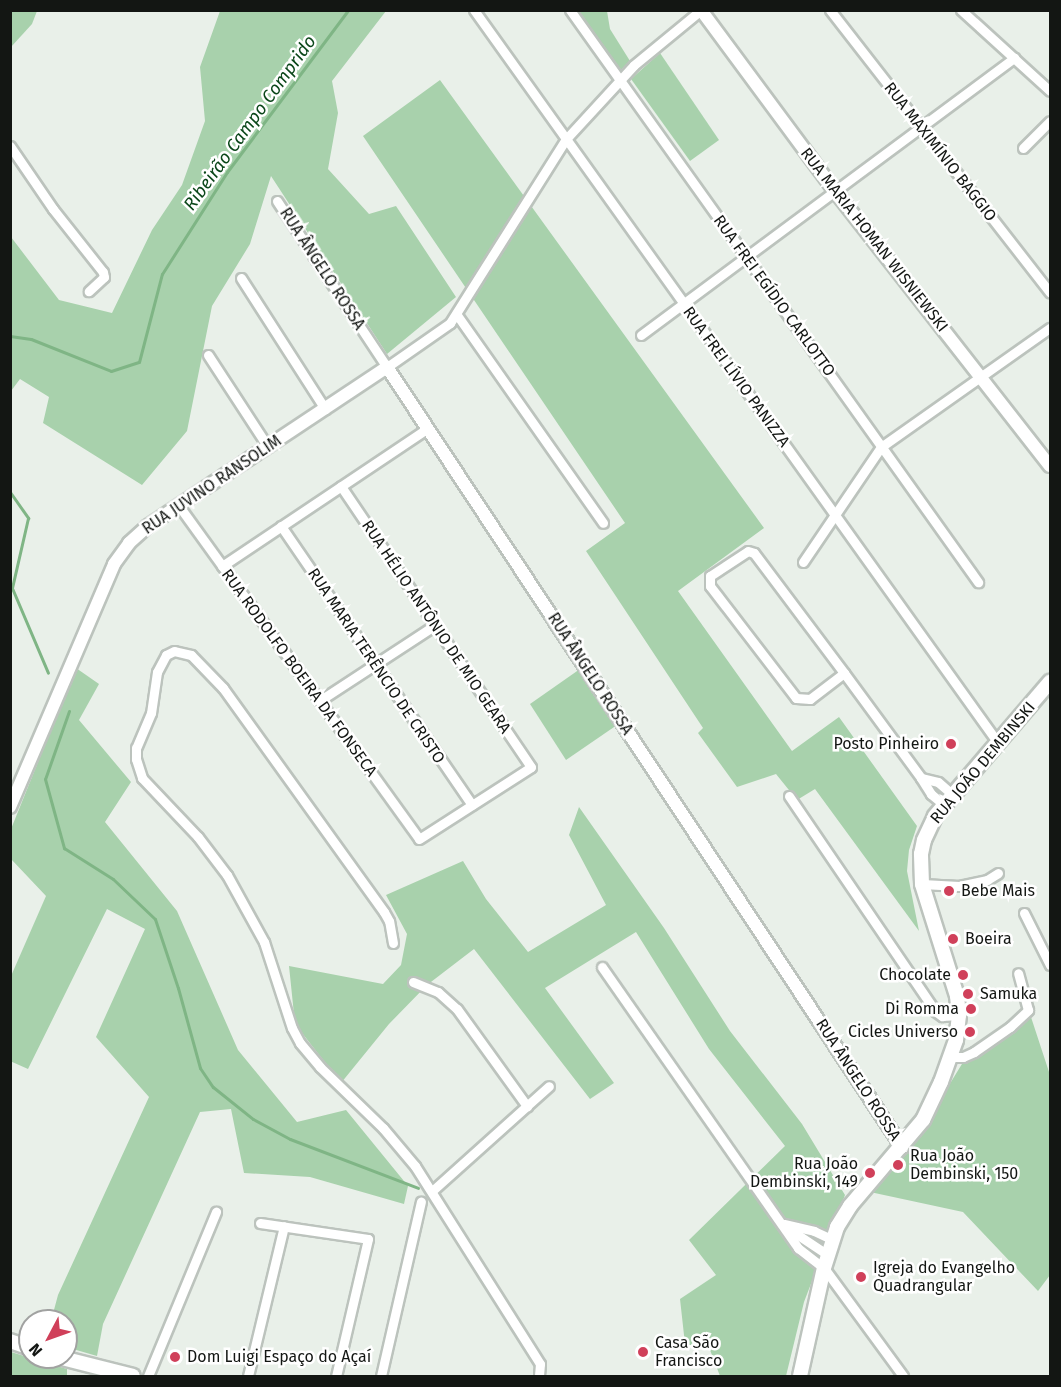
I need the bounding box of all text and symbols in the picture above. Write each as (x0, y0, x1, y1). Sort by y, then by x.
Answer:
water label: Ribeirão Campo Comprido (179, 31, 321, 215)
street label: RUA MAXIMÍNIO BAGGIO (880, 79, 1000, 225)
street label: RUA MARIA HOMAN WISNIEWSKI (796, 144, 952, 336)
street label: RUA ÂNGELO ROSSA (275, 204, 369, 334)
street label: RUA FREI EGÍDIO CARLOTTO (709, 212, 839, 380)
street label: RUA FREI LÍVIO PANIZZA (679, 303, 793, 451)
street label: RUA JUVINO RANSOLIM (139, 431, 285, 539)
street label: RUA HÉLIO ANTÔNIO DE MIO GEARA (357, 517, 515, 737)
street label: RUA MARIA TERÊNCIO DE CRISTO (303, 565, 449, 767)
street label: RUA RODOLFO BOEIRA DA FONSECA (217, 566, 381, 780)
street label: RUA ÂNGELO ROSSA (543, 609, 637, 739)
street label: RUA JOÃO DEMBINSKI (926, 698, 1040, 828)
place label: Posto Pinheiro (833, 734, 939, 754)
marker: Posto Pinheiro (944, 737, 958, 751)
place label: Bebe Mais (961, 881, 1035, 901)
marker: Bebe Mais (942, 884, 956, 898)
place label: Boeira (965, 929, 1012, 949)
marker: Boeira (946, 932, 960, 946)
place label: Chocolate (879, 965, 951, 985)
marker: Chocolate (956, 968, 970, 982)
place label: Samuka (980, 984, 1037, 1004)
marker: Samuka (961, 987, 975, 1001)
place label: Di Romma (885, 999, 959, 1019)
marker: Di Romma (964, 1002, 978, 1016)
street label: RUA ÂNGELO ROSSA (811, 1015, 905, 1145)
place label: Cicles Universo (848, 1022, 958, 1042)
marker: Cicles Universo (963, 1025, 977, 1039)
place label: Rua João Dembinski, 150 (910, 1146, 1018, 1184)
place label: Rua João Dembinski, 149 (750, 1154, 858, 1192)
marker: Rua João Dembinski, 150 (891, 1158, 905, 1172)
marker: Rua João Dembinski, 149 (863, 1166, 877, 1180)
place label: Igreja do Evangelho Quadrangular (873, 1258, 1015, 1296)
marker: Igreja do Evangelho Quadrangular (854, 1270, 868, 1284)
north arrow (18, 1309, 78, 1369)
place label: Casa São Francisco (655, 1333, 722, 1371)
text: N (25, 1340, 46, 1360)
marker: Casa São Francisco (636, 1345, 650, 1359)
place label: Dom Luigi Espaço do Açaí (187, 1347, 371, 1367)
marker: Dom Luigi Espaço do Açaí (168, 1350, 182, 1364)

